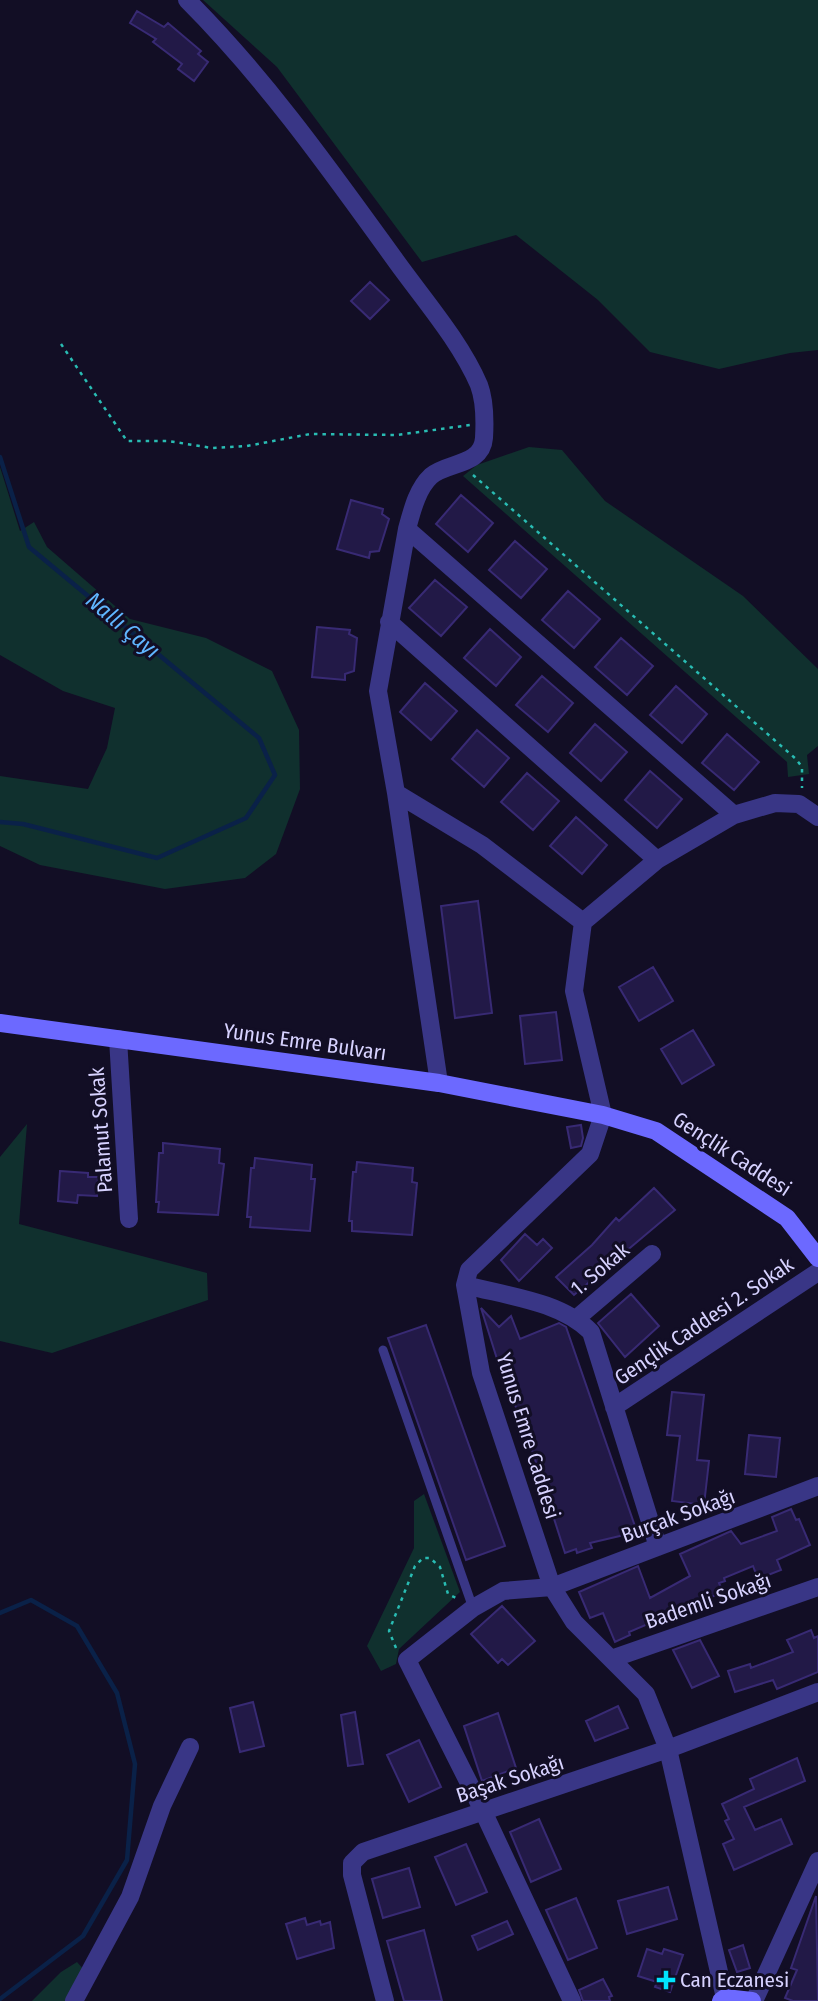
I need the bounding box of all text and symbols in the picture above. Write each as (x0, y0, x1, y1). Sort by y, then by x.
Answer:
water label: Nallı Çayı (80, 586, 166, 664)
street label: Yunus Emre Bulvarı (222, 1018, 388, 1066)
street label: Palamut Sokak (84, 1066, 118, 1194)
street label: Gençlik Caddesi (668, 1106, 796, 1202)
street label: 1. Sokak (565, 1237, 635, 1301)
street label: Gençlik Caddesi 2. Sokak (609, 1251, 799, 1391)
street label: Yunus Emre Caddesi (490, 1350, 566, 1522)
street label: Burçak Sokağı (618, 1483, 738, 1549)
street label: Bademli Sokağı (642, 1567, 774, 1635)
street label: Başak Sokağı (453, 1749, 567, 1809)
place label: Can Eczanesi (680, 1967, 789, 1993)
marker: Can Eczanesi (658, 1972, 674, 1988)

